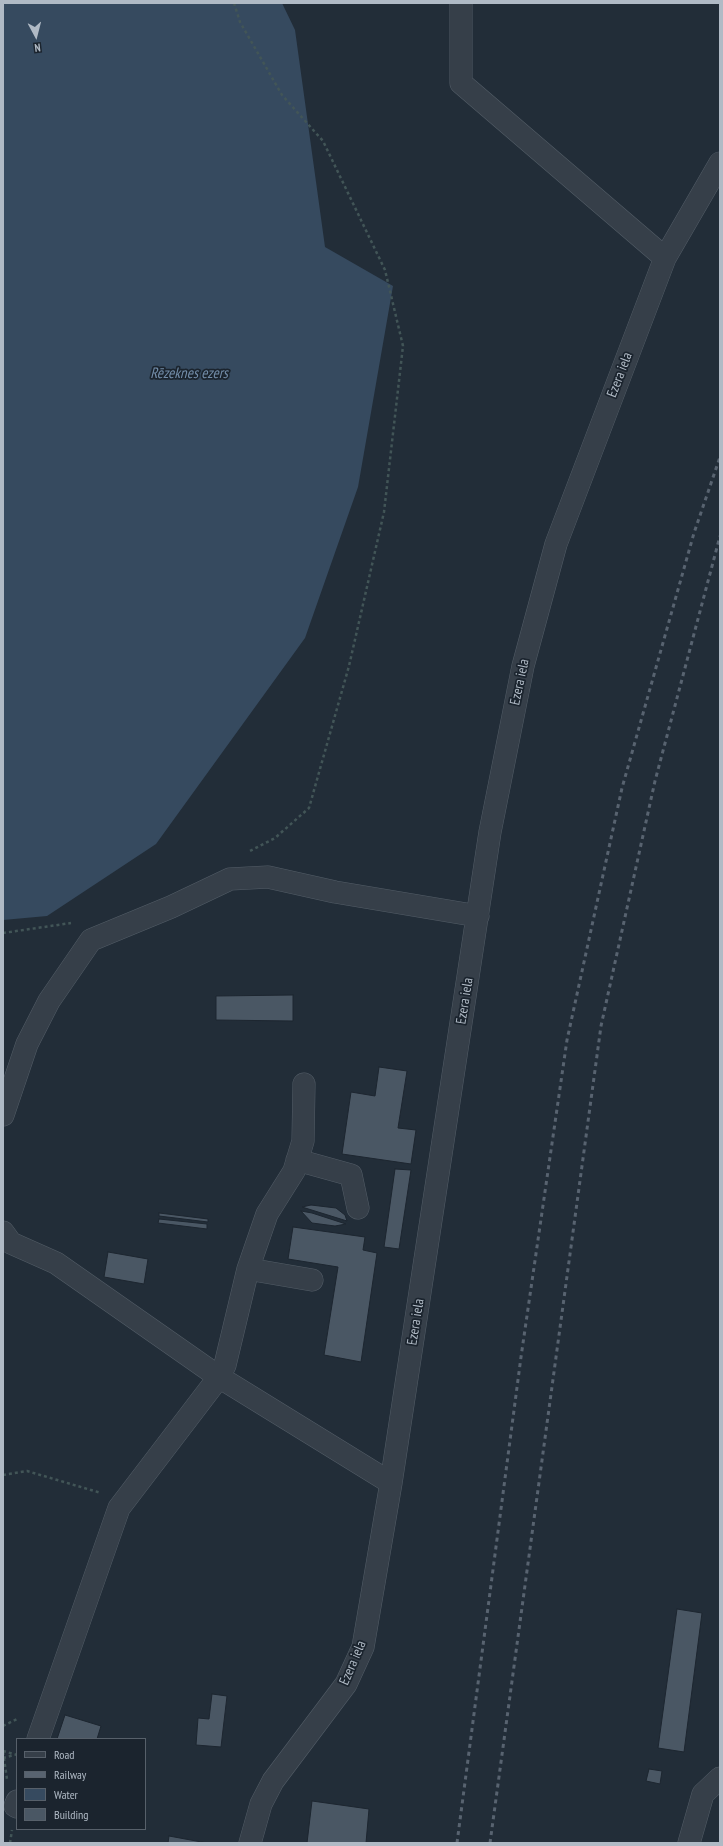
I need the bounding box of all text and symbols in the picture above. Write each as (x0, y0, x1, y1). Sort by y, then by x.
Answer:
north arrow (16, 16, 56, 56)
text: N (34, 41, 41, 55)
street label: Ezera iela (604, 350, 636, 400)
water label: Rēzeknes ezers (150, 365, 228, 383)
street label: Ezera iela (507, 657, 533, 707)
street label: Ezera iela (453, 977, 477, 1025)
street label: Ezera iela (404, 1298, 428, 1346)
street label: Ezera iela (336, 1638, 370, 1688)
legend (16, 1738, 146, 1830)
text: Road (54, 1747, 74, 1762)
text: Railway (54, 1767, 86, 1782)
text: Water (54, 1787, 78, 1802)
text: Building (54, 1807, 89, 1822)

